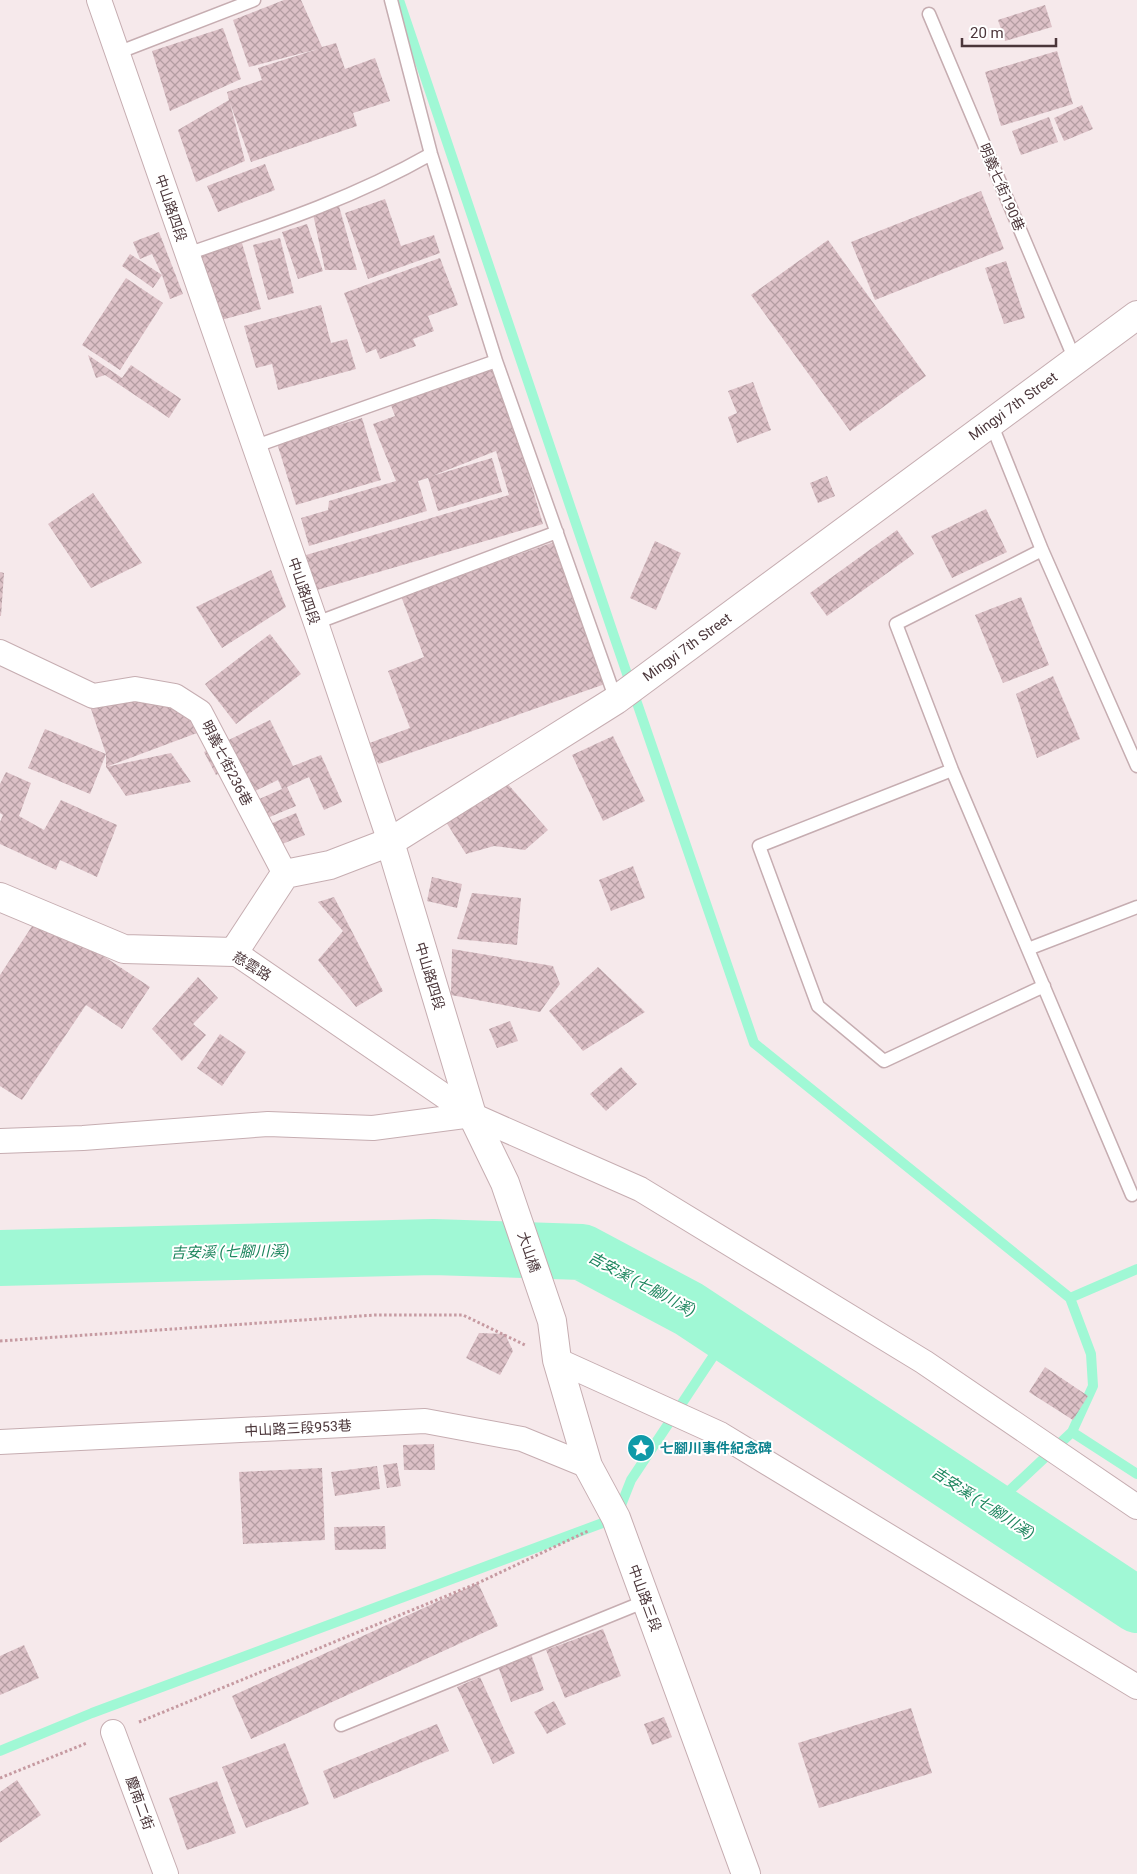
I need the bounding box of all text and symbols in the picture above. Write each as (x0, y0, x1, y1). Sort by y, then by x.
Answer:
scale bar (962, 15, 1056, 47)
text: 20 m (970, 24, 1004, 42)
street label: 明義七街190巷 (976, 141, 1028, 233)
street label: 中山路四段 (152, 172, 190, 244)
street label: Mingyi 7th Street (966, 368, 1061, 443)
street label: 中山路四段 (285, 555, 323, 627)
street label: Mingyi 7th Street (640, 609, 735, 684)
street label: 明義七街236巷 (199, 718, 255, 808)
street label: 中山路四段 (412, 940, 448, 1012)
street label: 慈雲路 (230, 948, 274, 984)
street label: 大山橋 (515, 1230, 543, 1274)
water label: 吉安溪 (七腳川溪) (170, 1242, 290, 1262)
water label: 吉安溪 (七腳川溪) (585, 1248, 699, 1320)
street label: 中山路三段953巷 (244, 1417, 352, 1439)
place icon: 七腳川事件紀念碑 (626, 1433, 656, 1463)
place label: 七腳川事件紀念碑 (660, 1440, 772, 1456)
water label: 吉安溪 (七腳川溪) (928, 1463, 1038, 1543)
street label: 中山路三段 (626, 1562, 664, 1634)
street label: 慶南二街 (123, 1774, 157, 1832)

